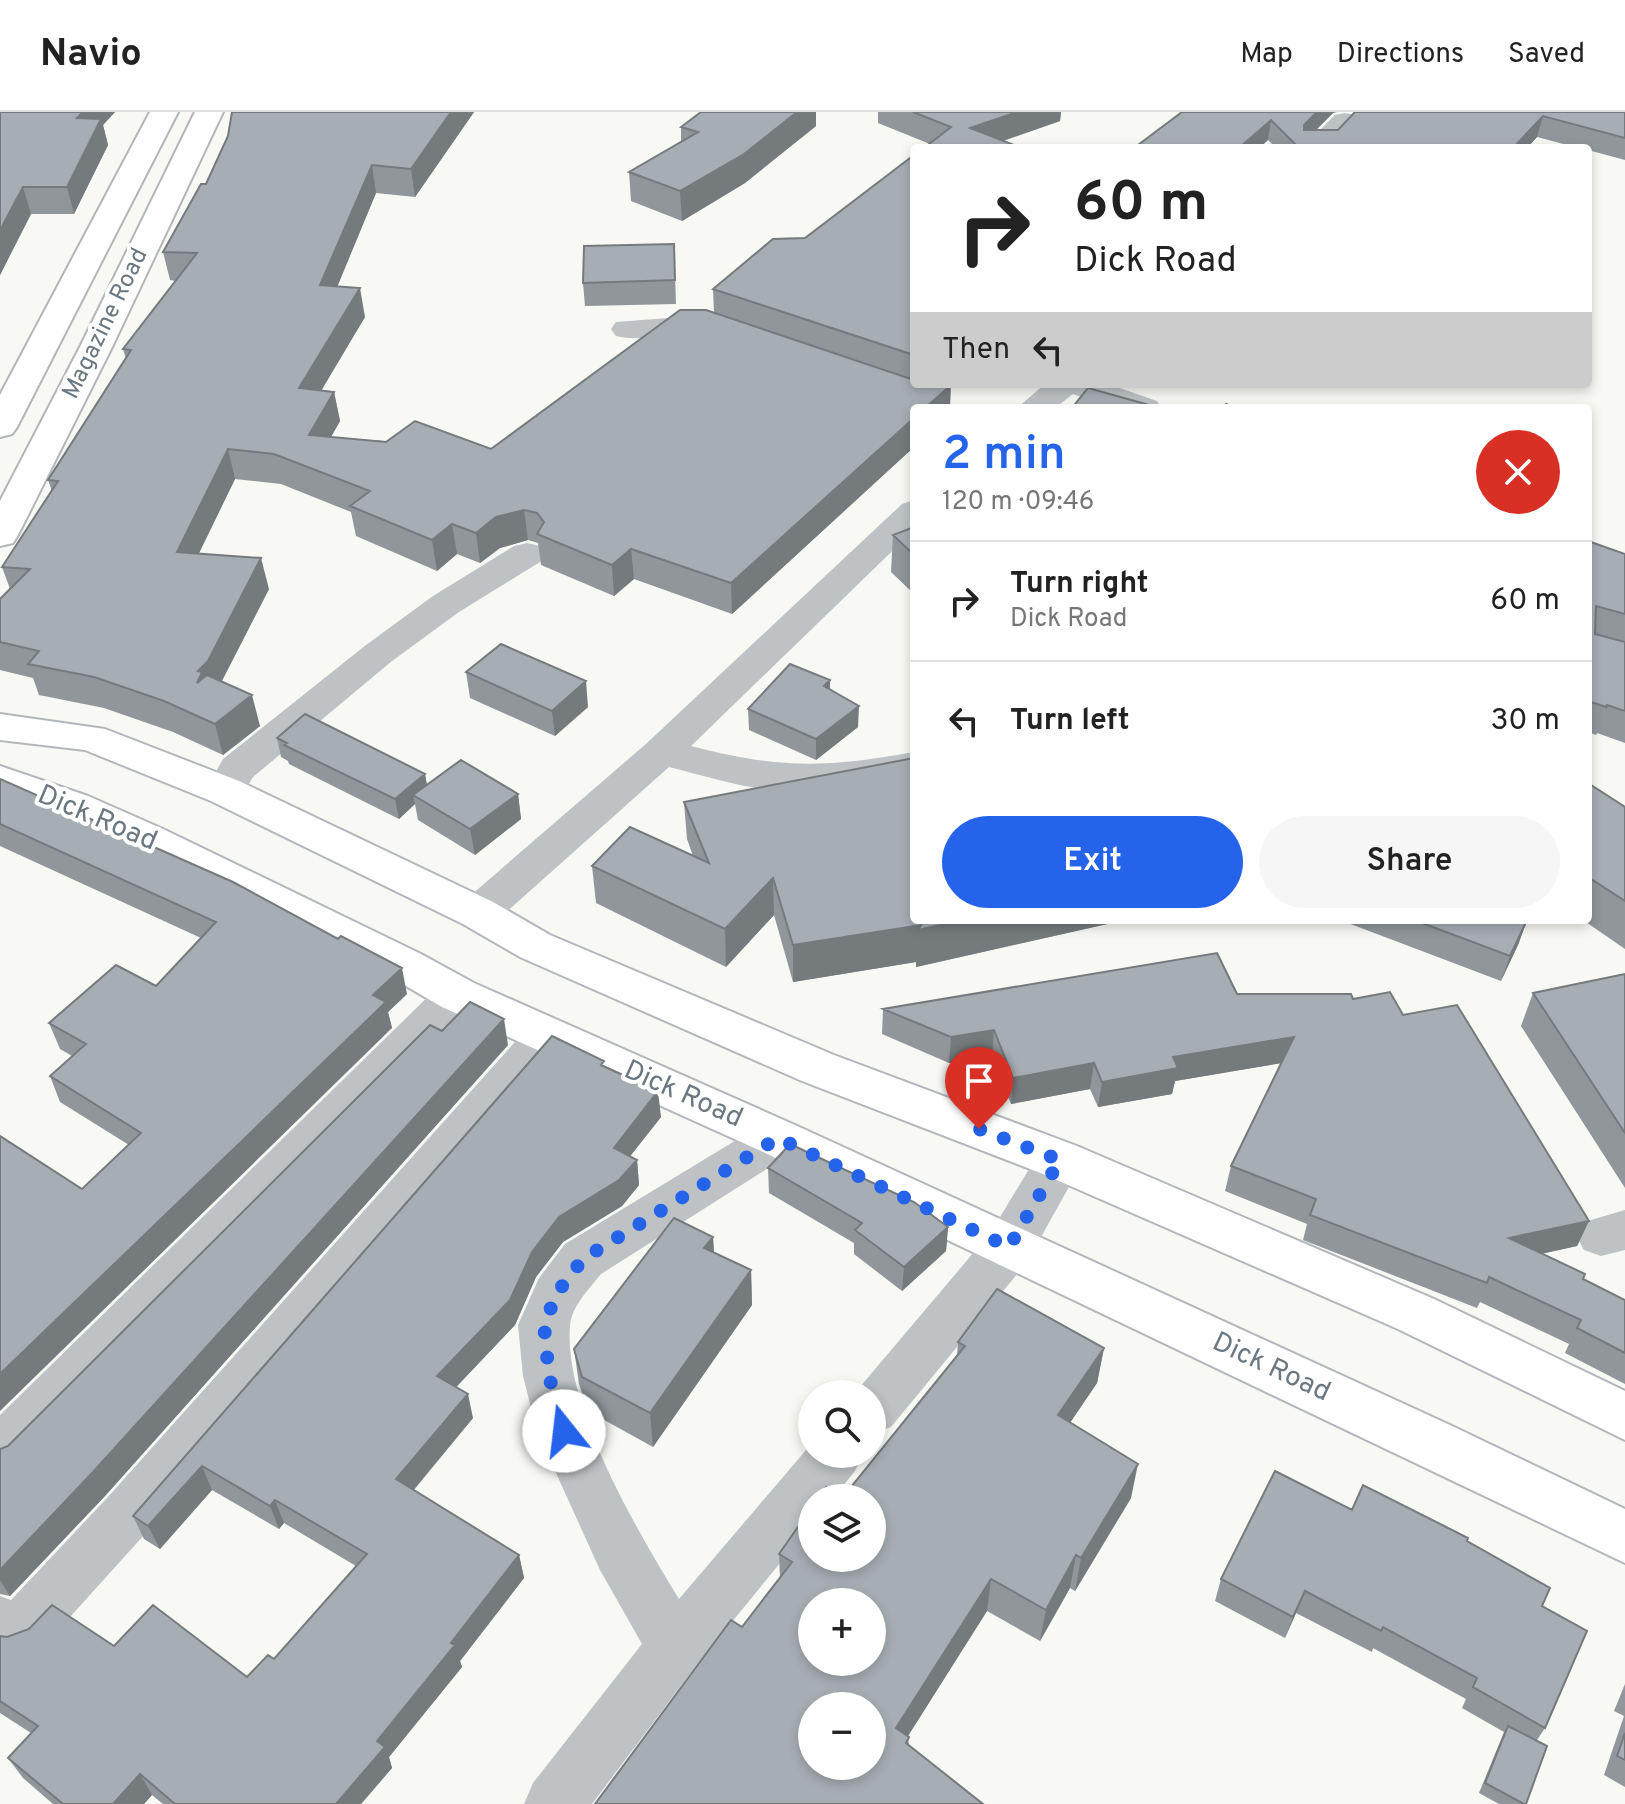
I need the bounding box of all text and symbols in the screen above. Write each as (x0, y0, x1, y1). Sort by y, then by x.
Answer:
text: Navio (40, 31, 142, 80)
text: Map (1240, 37, 1293, 73)
text: Directions (1337, 37, 1464, 73)
text: Saved (1508, 37, 1585, 73)
text: 60 m (1074, 170, 1208, 240)
icon: right (942, 176, 1046, 280)
text: Dick Road (1074, 239, 1237, 285)
street label: Magazine Road (57, 244, 155, 404)
icon: left (1026, 328, 1070, 372)
text: Then (942, 332, 1010, 369)
text: 2 min (942, 426, 1066, 486)
button: close (1476, 430, 1560, 514)
text: 120 m · 09:46 (942, 486, 1094, 519)
text: Turn right (1010, 566, 1148, 603)
icon: right (942, 579, 986, 623)
text: 60 m (1490, 583, 1560, 620)
text: Dick Road (1010, 603, 1127, 636)
icon: left (942, 699, 986, 743)
text: Turn left (1010, 703, 1130, 740)
text: 30 m (1491, 703, 1560, 740)
street label: Dick Road (32, 778, 162, 860)
button: Exit (942, 816, 1243, 908)
button: Share (1259, 816, 1560, 908)
pin (945, 1047, 1013, 1129)
street label: Dick Road (618, 1053, 748, 1137)
icon: arrive (957, 1059, 1001, 1103)
street label: Dick Road (1206, 1325, 1336, 1411)
map controls (798, 1380, 886, 1780)
button: search (798, 1380, 886, 1468)
position arrow (522, 1389, 606, 1473)
button: layers (798, 1484, 886, 1572)
button: + (798, 1588, 886, 1676)
button: − (798, 1692, 886, 1780)

